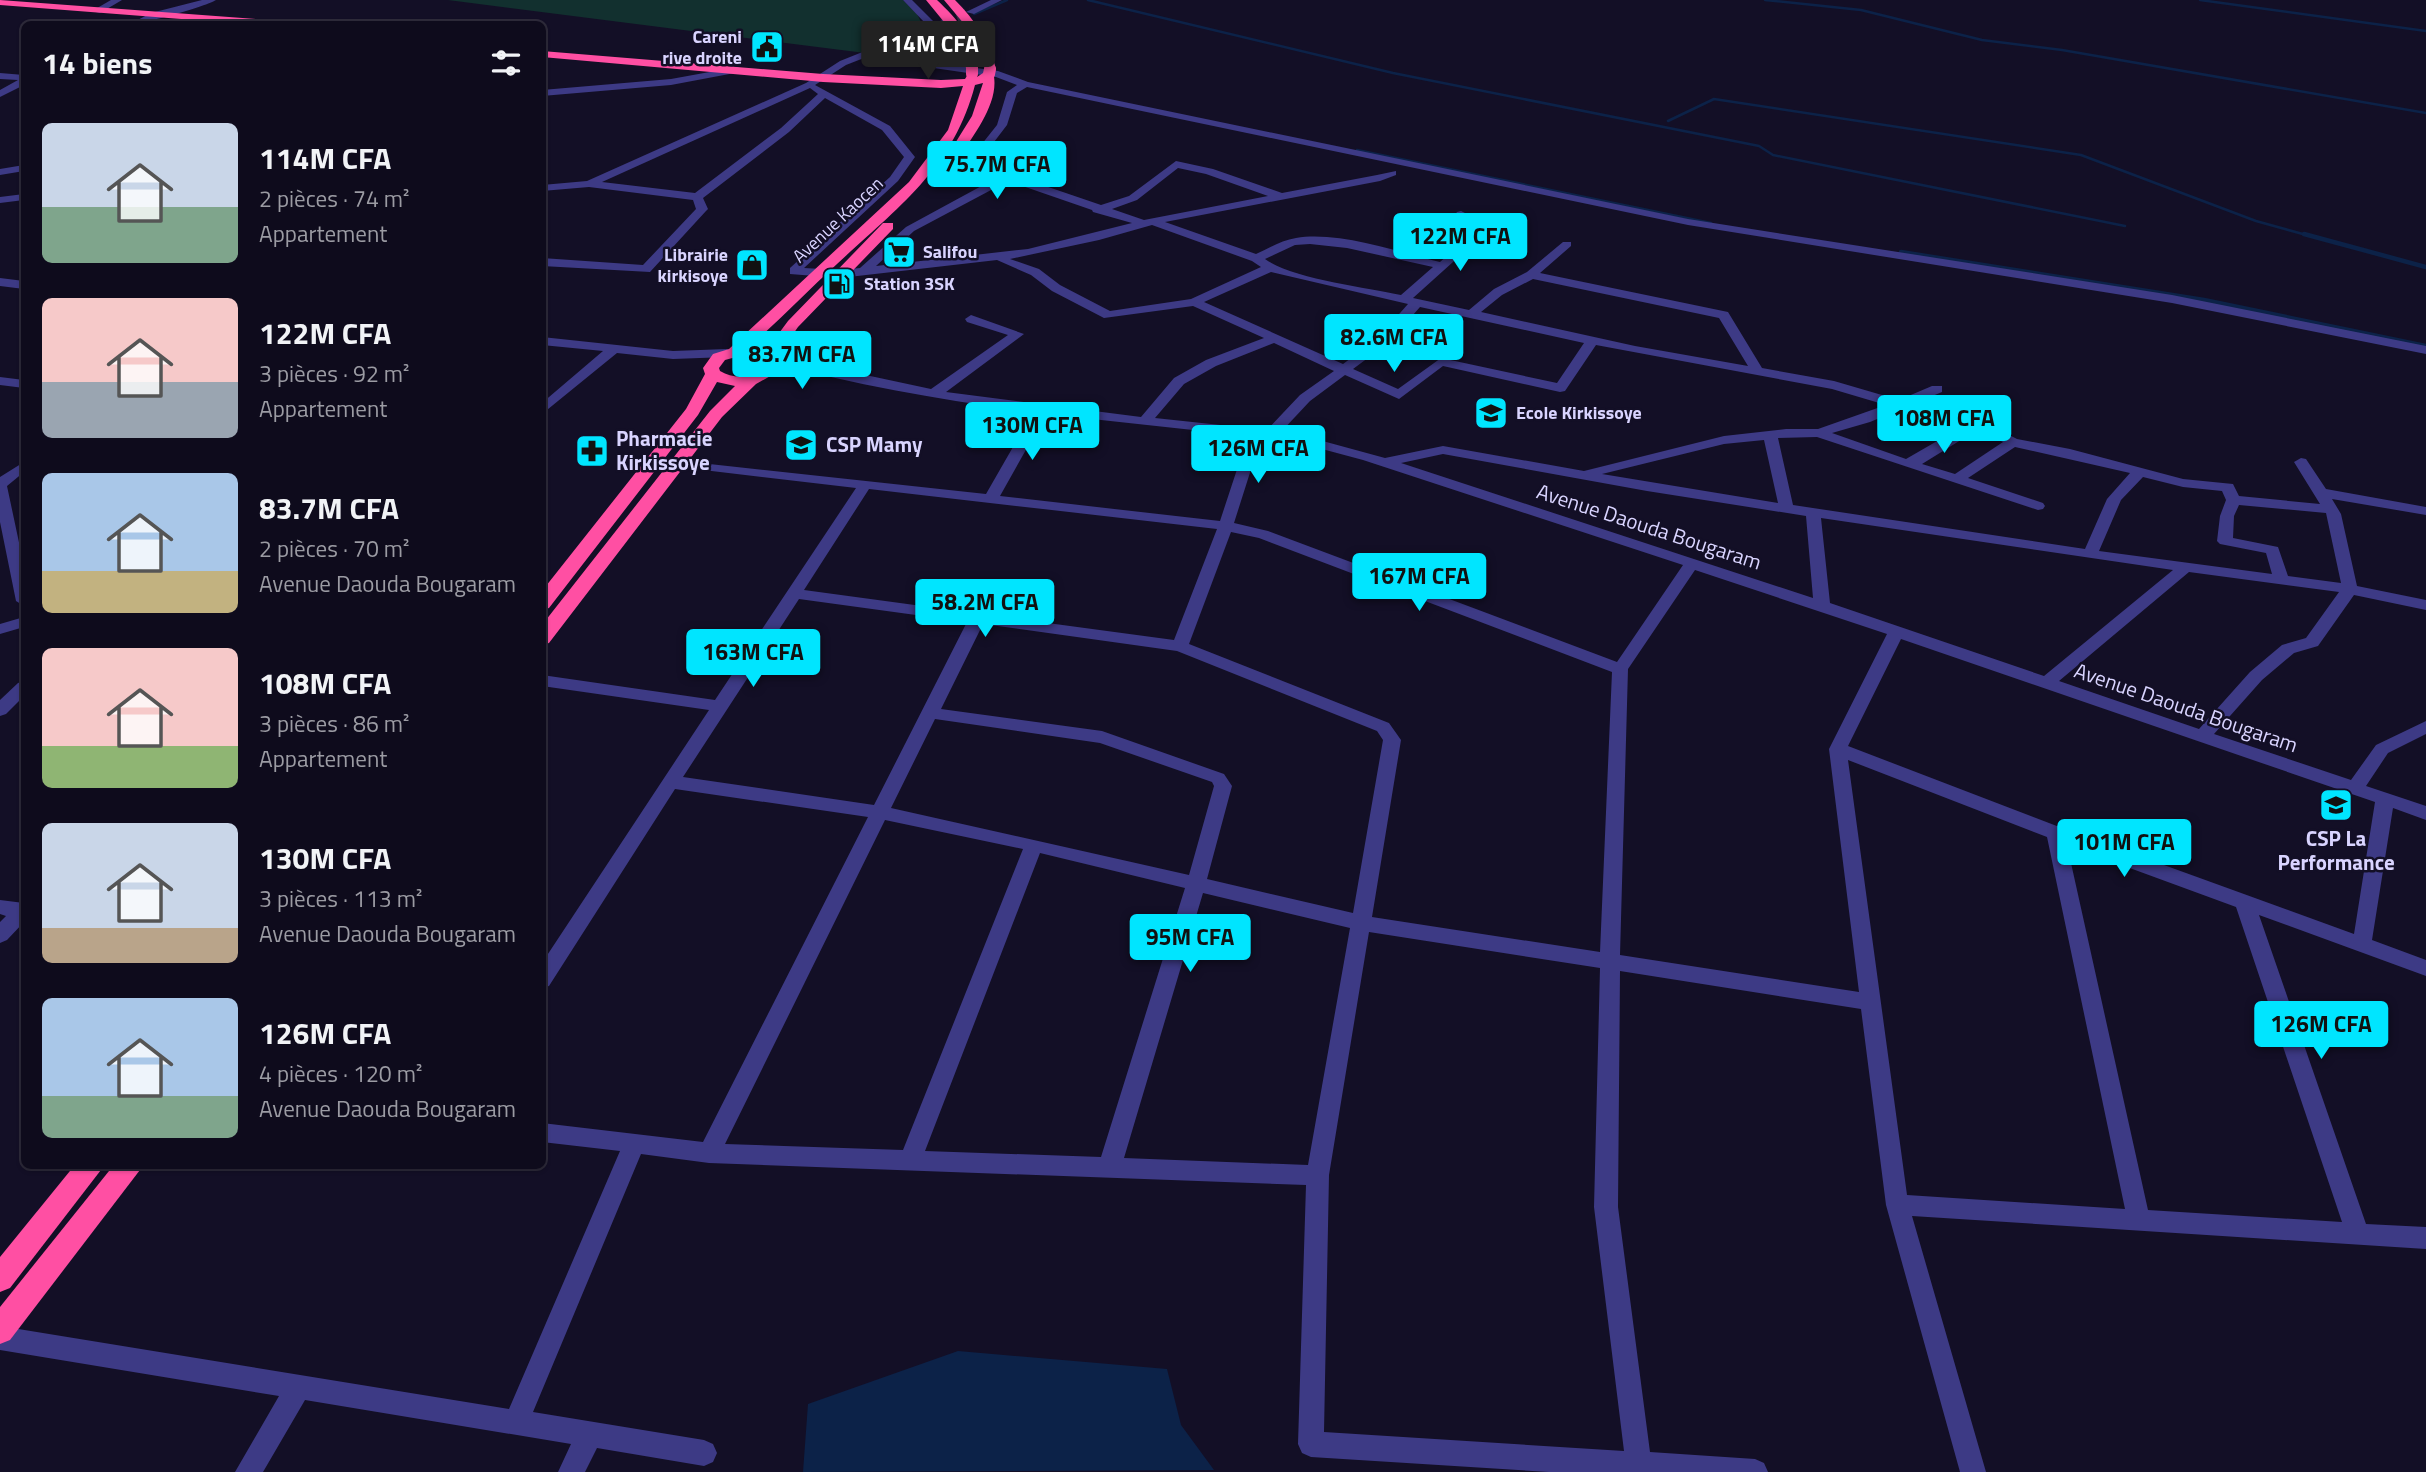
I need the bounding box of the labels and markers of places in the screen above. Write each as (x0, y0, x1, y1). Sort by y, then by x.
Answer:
pin: 114M CFA (856, 22, 1000, 81)
place label: Careni rive droite (662, 23, 742, 71)
public building icon: Careni rive droite (748, 28, 786, 66)
pin: 75.7M CFA (917, 142, 1077, 201)
pin: 122M CFA (1388, 214, 1532, 273)
supermarket icon: Salifou (880, 233, 918, 271)
place label: Salifou (923, 238, 977, 265)
place label: Librairie kirkisoye (658, 241, 728, 289)
shop icon: Librairie kirkisoye (733, 246, 771, 284)
fuel station icon: Station 3SK (820, 265, 858, 303)
place label: Station 3SK (864, 270, 955, 297)
pin: 82.6M CFA (1314, 314, 1474, 374)
pin: 83.7M CFA (722, 332, 882, 391)
school or university icon: Ecole Kirkissoye (1472, 394, 1510, 432)
pin: 108M CFA (1872, 396, 2016, 455)
place label: Ecole Kirkissoye (1516, 399, 1642, 426)
pin: 130M CFA (960, 402, 1104, 462)
place label: Pharmacie Kirkissoye (616, 422, 712, 478)
school or university icon: CSP Mamy (782, 426, 820, 464)
pin: 126M CFA (1186, 426, 1330, 485)
place label: CSP Mamy (826, 428, 923, 460)
pharmacy icon: Pharmacie Kirkissoye (573, 432, 611, 470)
pin: 167M CFA (1347, 554, 1491, 613)
pin: 58.2M CFA (905, 580, 1065, 639)
pin: 163M CFA (681, 630, 825, 689)
school or university icon: CSP La Performance (2317, 786, 2355, 824)
pin: 101M CFA (2052, 820, 2196, 879)
place label: CSP La Performance (2277, 822, 2395, 878)
pin: 95M CFA (1125, 914, 1255, 974)
pin: 126M CFA (2249, 1002, 2393, 1061)

